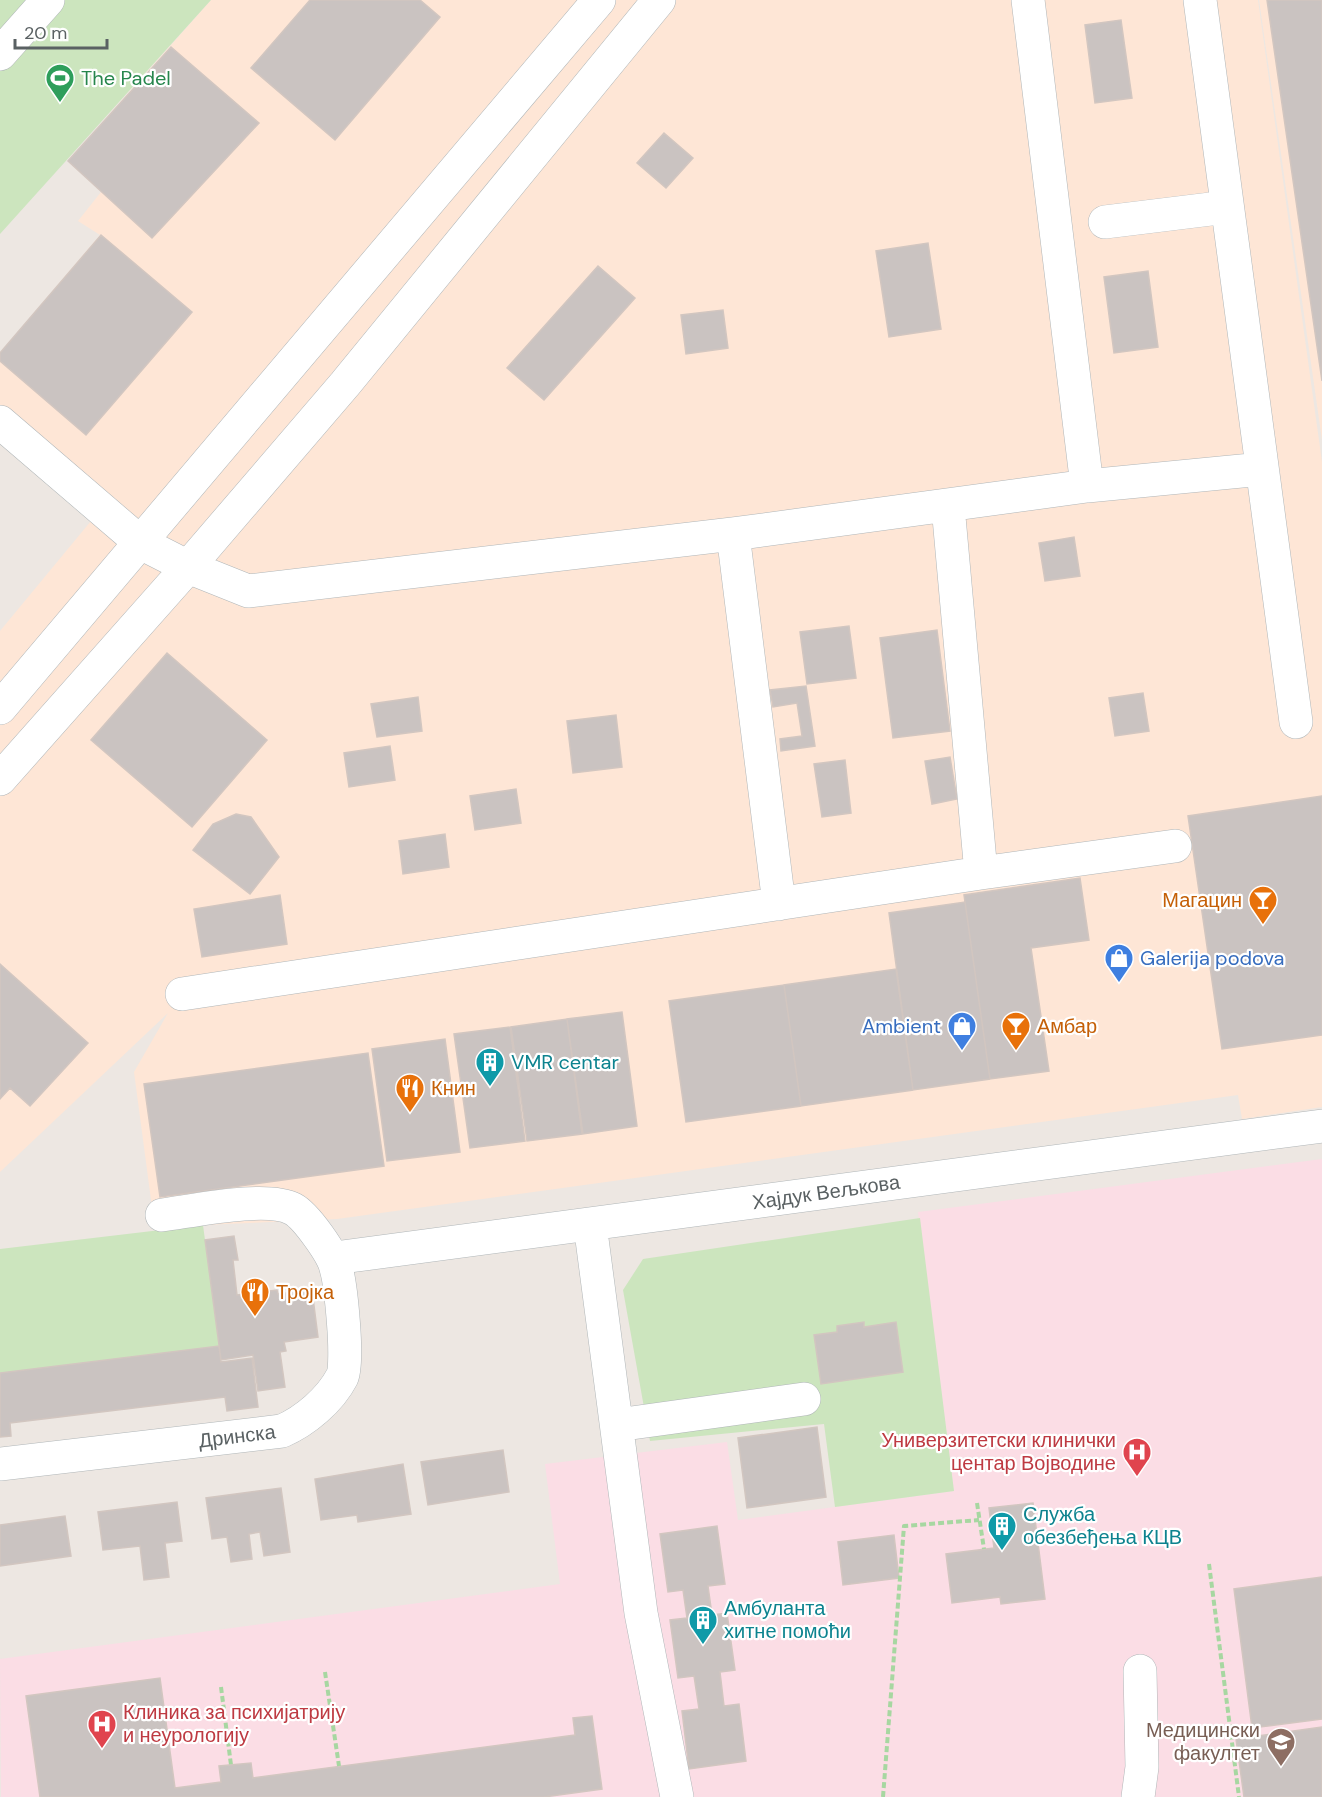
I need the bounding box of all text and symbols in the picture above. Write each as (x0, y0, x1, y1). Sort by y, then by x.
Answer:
scale bar (15, 12, 106, 50)
text: 20 m (24, 21, 67, 45)
sports icon: The Padel (44, 62, 76, 104)
place label: The Padel (81, 65, 171, 91)
bar icon: Магацин (1247, 884, 1279, 926)
place label: Магацин (1162, 887, 1242, 913)
shop icon: Galerija podova (1103, 942, 1135, 984)
place label: Galerija podova (1140, 945, 1284, 971)
shop icon: Ambient (946, 1010, 978, 1052)
bar icon: Амбар (1000, 1010, 1032, 1052)
place label: Ambient (862, 1013, 941, 1039)
place label: Амбар (1037, 1013, 1097, 1039)
building icon: VMR centar (474, 1046, 506, 1088)
place label: VMR centar (511, 1049, 619, 1075)
restaurant icon: Книн (394, 1072, 426, 1114)
place label: Книн (431, 1075, 476, 1101)
street label: Хајдук Вељкова (750, 1169, 902, 1215)
restaurant icon: Тројка (239, 1276, 271, 1318)
place label: Тројка (276, 1279, 335, 1305)
street label: Дринска (197, 1418, 278, 1454)
place label: Универзитетски клинички центар Војводине (881, 1427, 1116, 1476)
hospital icon: Универзитетски клинички центар Војводине (1121, 1436, 1153, 1478)
place label: Служба обезбеђења КЦВ (1023, 1501, 1182, 1550)
building icon: Служба обезбеђења КЦВ (986, 1510, 1018, 1552)
place label: Амбуланта хитне помоћи (724, 1595, 851, 1644)
building icon: Амбуланта хитне помоћи (687, 1604, 719, 1646)
place label: Клиника за психијатрију и неурологију (123, 1699, 345, 1748)
hospital icon: Клиника за психијатрију и неурологију (86, 1708, 118, 1750)
place label: Медицински факултет (1146, 1717, 1260, 1766)
school or university icon: Медицински факултет (1265, 1726, 1297, 1768)

